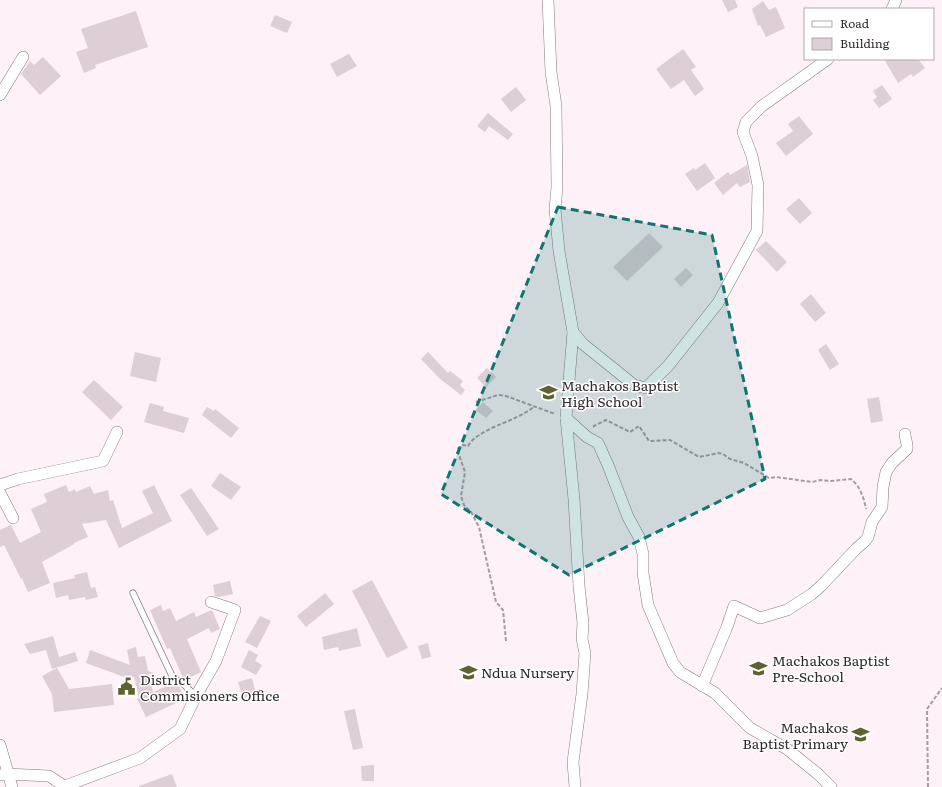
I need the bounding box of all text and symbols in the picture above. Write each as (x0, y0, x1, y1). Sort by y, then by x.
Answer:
legend (804, 8, 934, 60)
text: Road (840, 14, 870, 32)
text: Building (840, 34, 890, 52)
place label: Machakos Baptist High School (561, 375, 679, 411)
school or university icon: Machakos Baptist High School (538, 383, 558, 403)
place label: Machakos Baptist Pre-School (772, 650, 890, 686)
school or university icon: Machakos Baptist Pre-School (749, 658, 769, 678)
school or university icon: Ndua Nursery (458, 662, 478, 682)
place label: Ndua Nursery (481, 662, 575, 682)
place label: District Commisioners Office (140, 669, 279, 705)
public building icon: District Commisioners Office (117, 677, 137, 697)
place label: Machakos Baptist Primary (743, 717, 849, 753)
school or university icon: Machakos Baptist Primary (851, 725, 871, 745)

